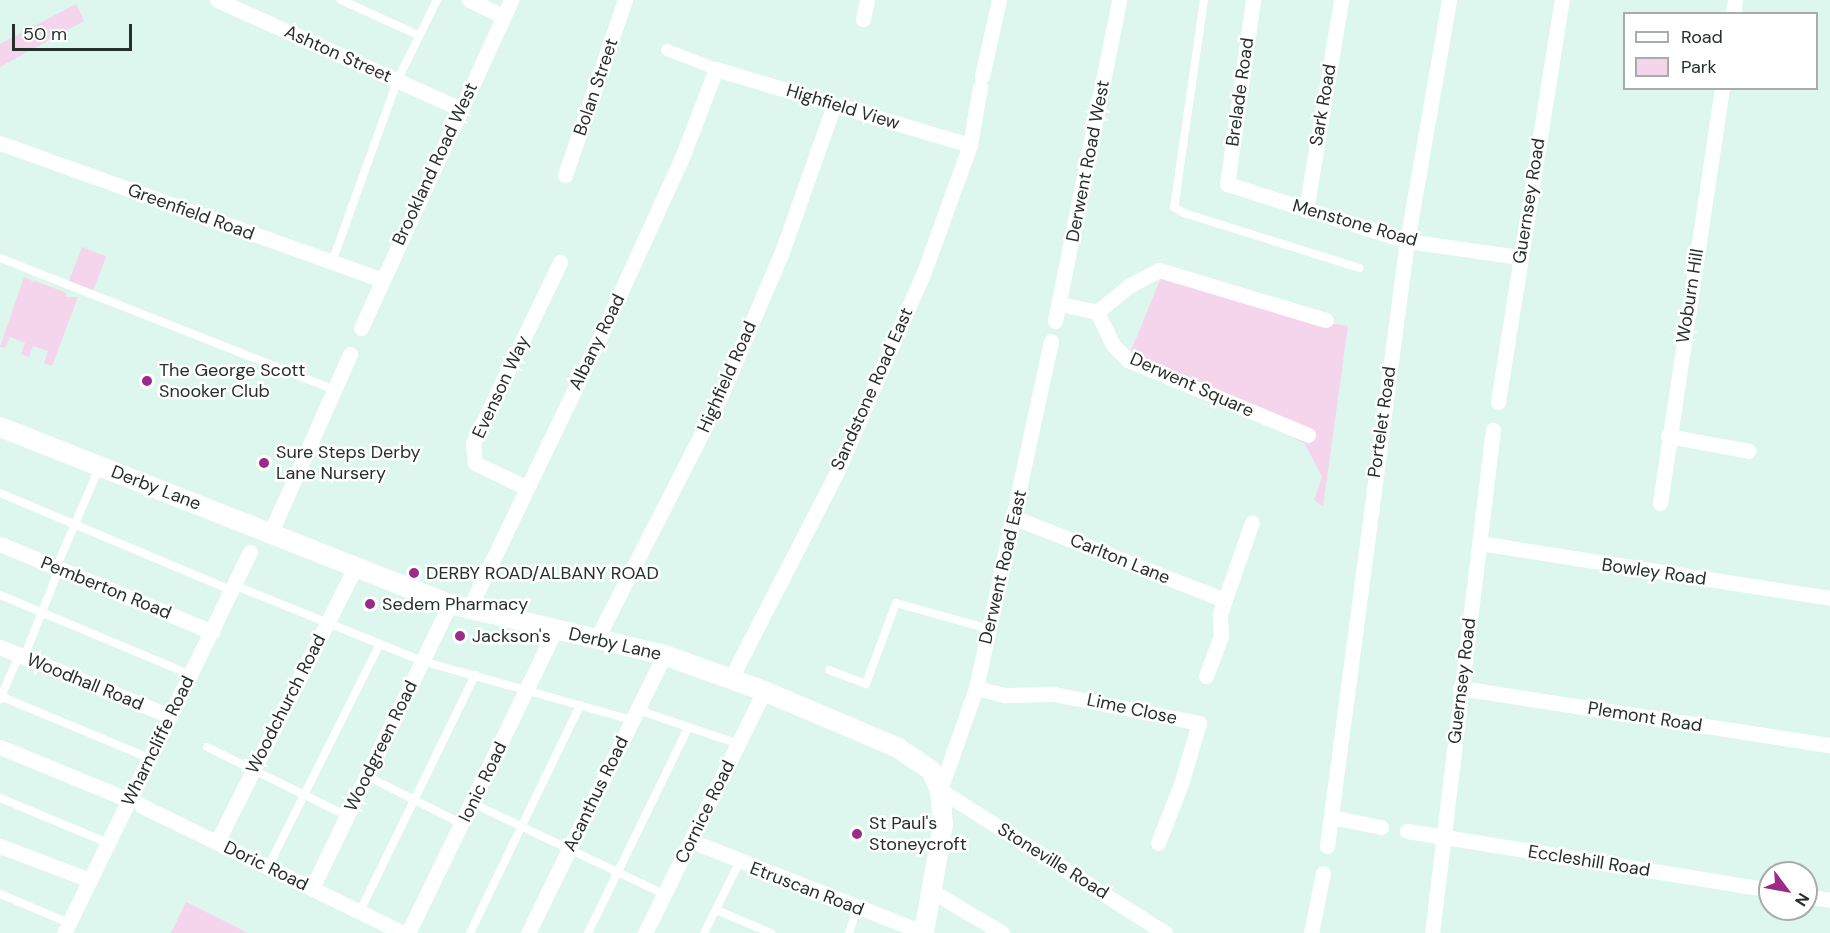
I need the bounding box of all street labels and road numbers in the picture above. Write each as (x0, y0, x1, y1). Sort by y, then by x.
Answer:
street label: Ashton Street (281, 21, 395, 87)
street label: Bolan Street (569, 36, 623, 138)
street label: Brelade Road (1222, 36, 1258, 148)
street label: Sark Road (1305, 62, 1341, 148)
street label: Derwent Road West (1062, 78, 1114, 244)
street label: Brookland Road West (388, 79, 482, 249)
street label: Highfield View (784, 80, 902, 134)
street label: Guernsey Road (1508, 137, 1550, 265)
street label: Greenfield Road (125, 179, 257, 245)
street label: Menstone Road (1290, 195, 1420, 251)
street label: Woburn Hill (1672, 247, 1708, 345)
street label: Albany Road (565, 291, 629, 393)
street label: Sandstone Road East (826, 304, 918, 474)
street label: Highfield Road (693, 318, 761, 436)
street label: Evenson Way (468, 332, 534, 442)
street label: Derwent Square (1127, 348, 1257, 422)
street label: Portelet Road (1364, 365, 1400, 479)
street label: Derby Lane (108, 461, 204, 515)
street label: Derwent Road East (975, 488, 1031, 646)
street label: Carlton Lane (1067, 529, 1173, 589)
street label: Pemberton Road (38, 552, 174, 624)
street label: Bowley Road (1600, 554, 1708, 590)
street label: Guernsey Road (1444, 617, 1480, 745)
street label: Derby Lane (567, 623, 663, 665)
street label: Woodchurch Road (241, 631, 331, 777)
street label: Woodhall Road (23, 649, 147, 715)
street label: Wharncliffe Road (117, 672, 199, 810)
street label: Woodgreen Road (340, 677, 422, 815)
street label: Lime Close (1085, 689, 1179, 729)
street label: Plemont Road (1586, 697, 1704, 737)
street label: Acanthus Road (559, 733, 633, 855)
street label: Ionic Road (454, 738, 512, 826)
street label: Cornice Road (671, 757, 739, 867)
street label: Stoneville Road (993, 818, 1113, 904)
street label: Doric Road (220, 836, 312, 896)
street label: Eccleshill Road (1526, 841, 1652, 881)
street label: Etruscan Road (747, 857, 867, 921)

